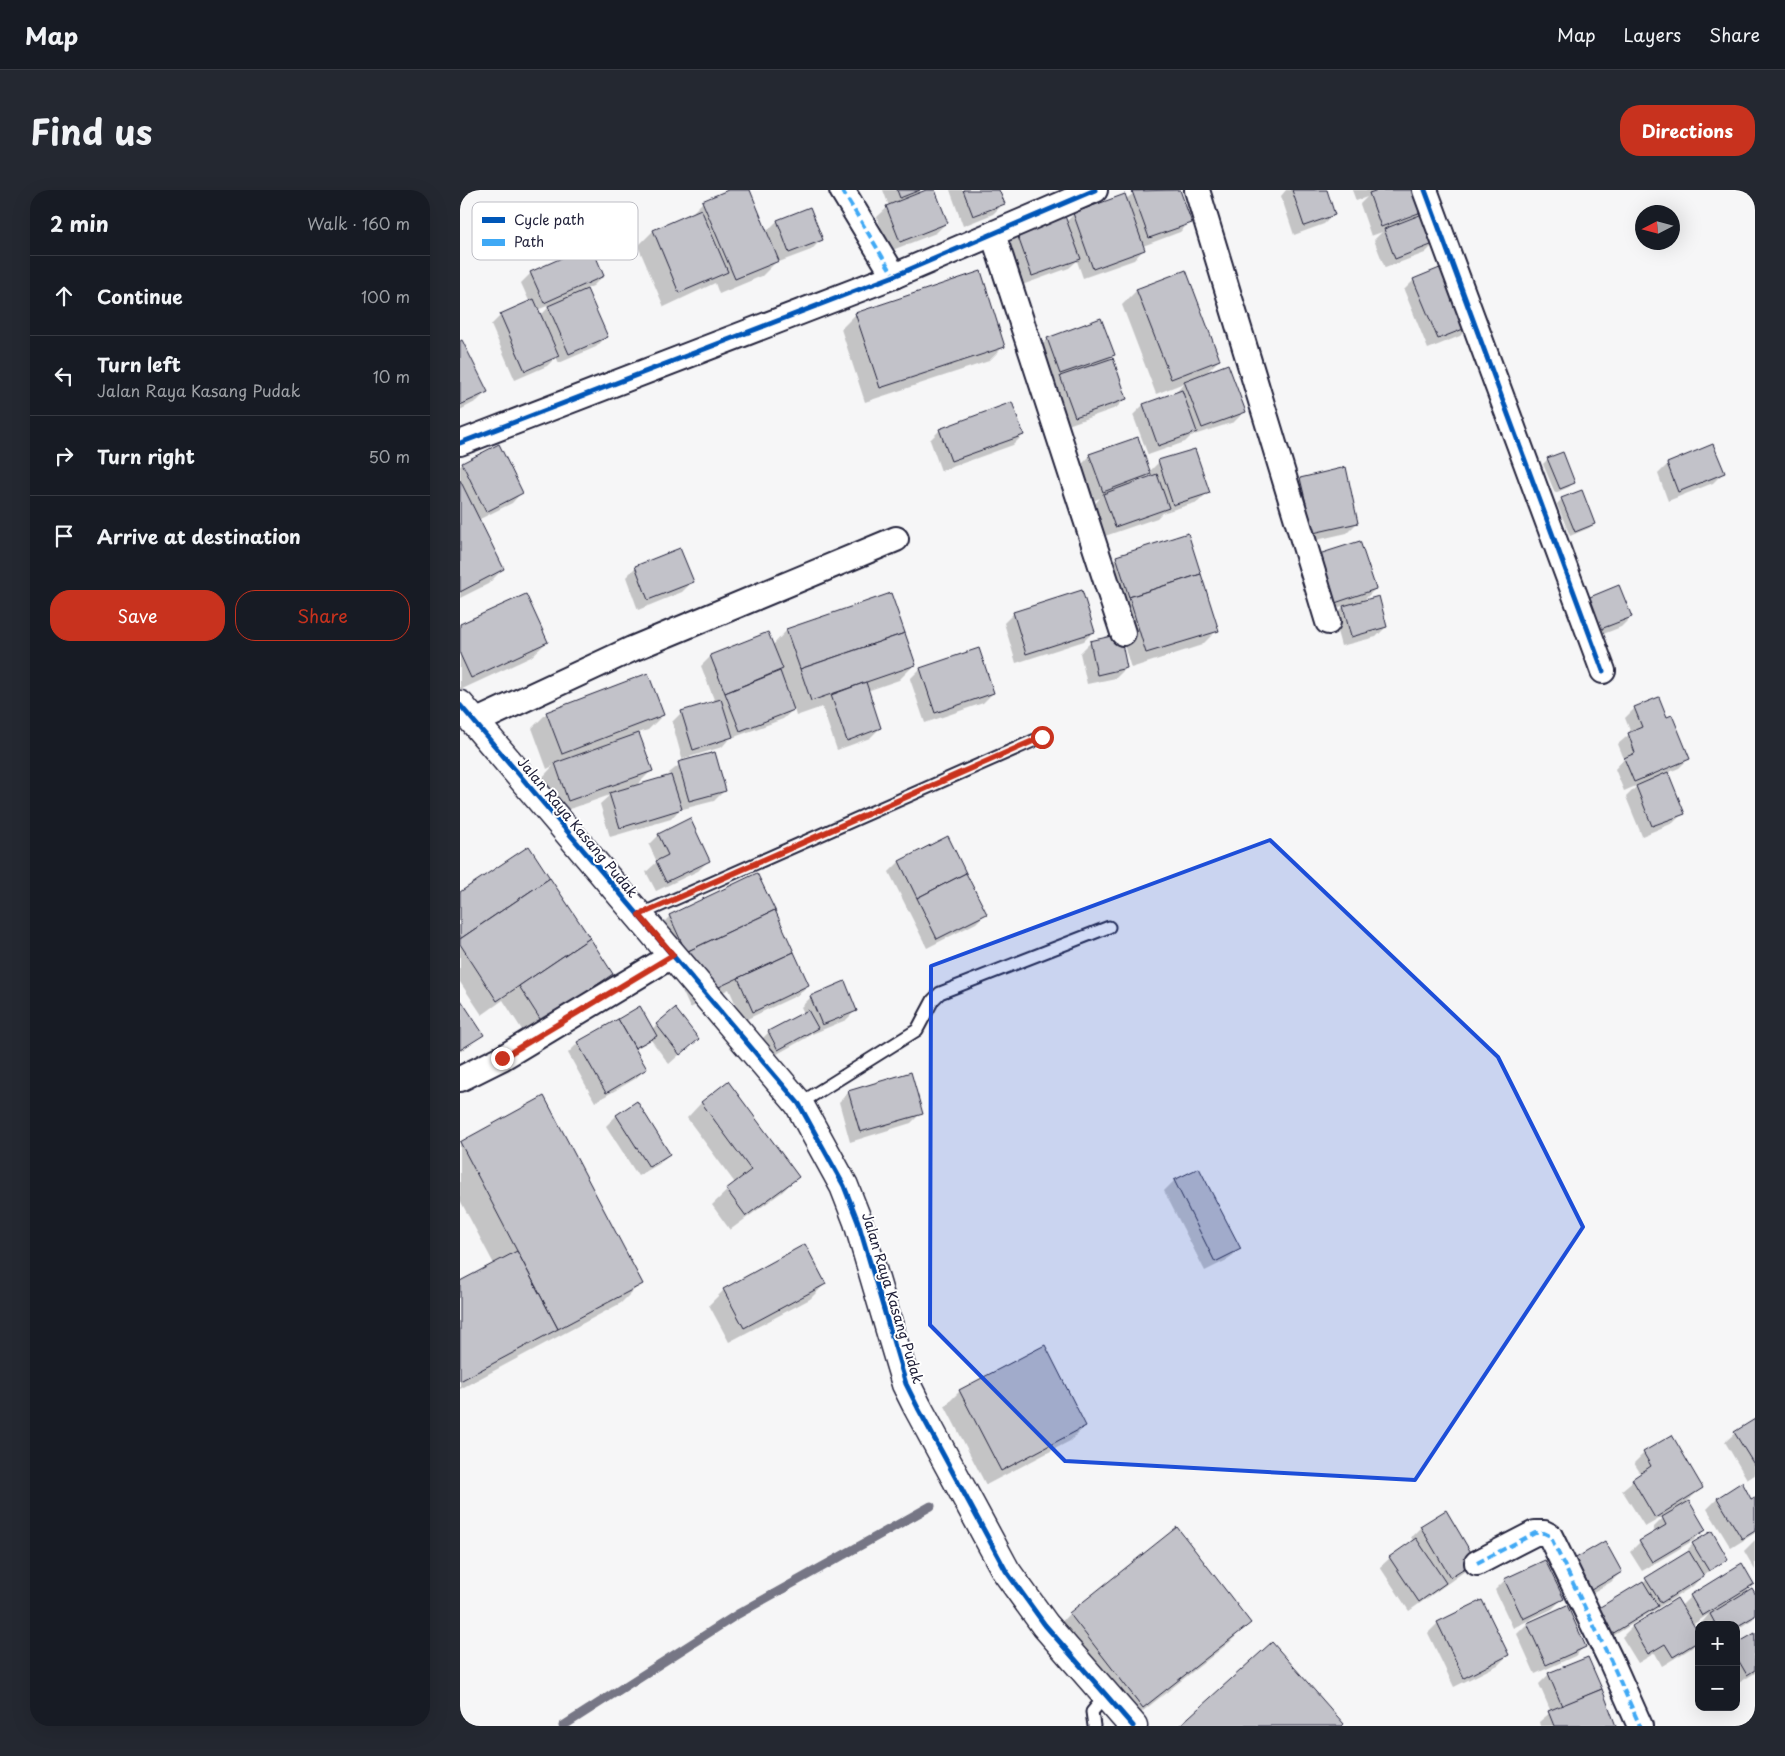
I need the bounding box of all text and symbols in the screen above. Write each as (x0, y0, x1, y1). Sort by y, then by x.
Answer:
text: Map (25, 17, 78, 53)
text: Map (1557, 21, 1596, 48)
text: Layers (1624, 21, 1681, 48)
text: Share (1709, 21, 1760, 48)
text: Find us (30, 104, 152, 157)
button: Directions (1620, 105, 1755, 156)
legend (472, 202, 638, 260)
north arrow (1635, 205, 1680, 250)
text: 2 min (50, 207, 109, 239)
text: Cycle path (514, 209, 585, 230)
text: Walk · 160 m (307, 211, 410, 235)
text: Path (514, 231, 544, 252)
icon: ahead (50, 282, 78, 310)
text: Continue (97, 282, 183, 310)
text: 100 m (361, 284, 410, 308)
text: Turn left (97, 350, 181, 378)
icon: left (50, 362, 78, 390)
text: 10 m (373, 364, 410, 388)
text: Jalan Raya Kasang Pudak (97, 378, 301, 402)
icon: right (50, 442, 78, 470)
text: Turn right (97, 442, 195, 470)
text: 50 m (369, 444, 410, 468)
icon: arrive (50, 522, 78, 550)
text: Arrive at destination (97, 522, 301, 550)
button: Save (50, 590, 225, 641)
button: Share (235, 590, 410, 641)
route start (1031, 726, 1054, 749)
street label: Jalan Raya Kasang Pudak (513, 752, 644, 902)
route end (491, 1047, 514, 1070)
street label: Jalan Raya Kasang Pudak (857, 1210, 929, 1387)
map controls (1695, 1621, 1740, 1711)
button: + (1695, 1621, 1740, 1666)
button: − (1695, 1666, 1740, 1711)

